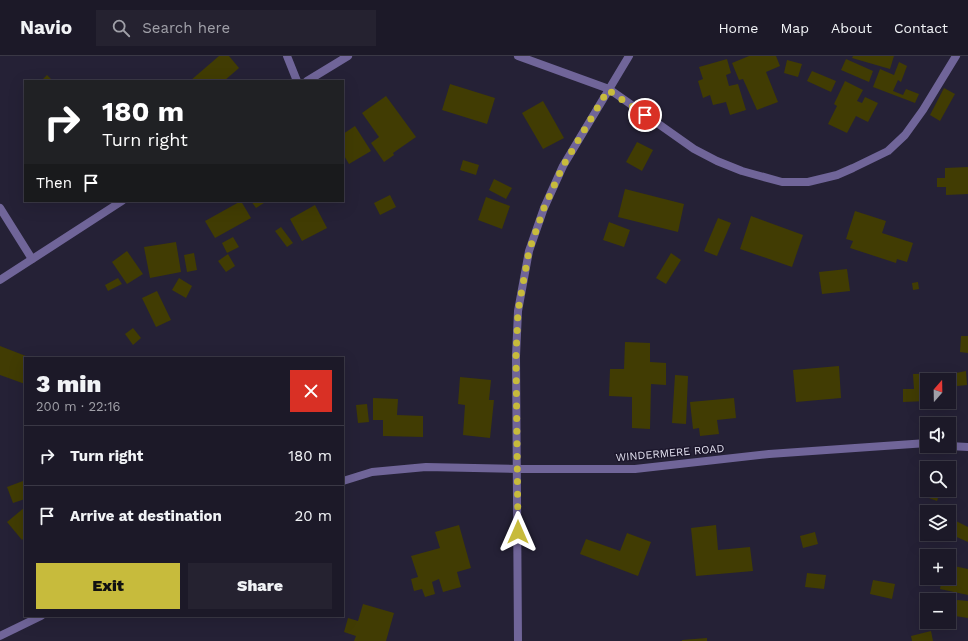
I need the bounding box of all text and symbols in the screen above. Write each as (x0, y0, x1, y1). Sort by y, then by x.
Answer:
search box (96, 10, 376, 46)
text: Navio (20, 16, 72, 39)
icon: search (110, 17, 132, 39)
text: Search here (142, 19, 230, 37)
text: Home (718, 20, 758, 36)
text: Map (780, 20, 809, 36)
text: About (831, 20, 872, 36)
text: Contact (894, 20, 948, 36)
text: 180 m (102, 95, 184, 128)
icon: right (36, 96, 88, 148)
pin (628, 98, 662, 132)
icon: arrive (634, 104, 656, 126)
text: Turn right (102, 129, 188, 150)
icon: arrive (80, 172, 102, 194)
text: Then (36, 174, 72, 192)
text: 3 min (36, 370, 101, 398)
button: close (290, 370, 332, 412)
north arrow (920, 373, 956, 409)
map controls (920, 373, 956, 629)
text: 200 m · 22:16 (36, 399, 120, 414)
button: sound (920, 417, 956, 453)
street label: WINDERMERE ROAD (615, 442, 725, 464)
icon: right (36, 445, 58, 467)
text: Turn right (70, 447, 143, 465)
text: 180 m (288, 447, 332, 465)
button: search (920, 461, 956, 497)
icon: arrive (36, 505, 58, 527)
button: layers (920, 505, 956, 541)
text: Arrive at destination (70, 507, 222, 525)
text: 20 m (295, 507, 332, 525)
position arrow (497, 511, 539, 553)
button: + (920, 549, 956, 585)
button: Exit (36, 563, 180, 609)
button: Share (188, 563, 332, 609)
button: − (920, 593, 956, 629)

